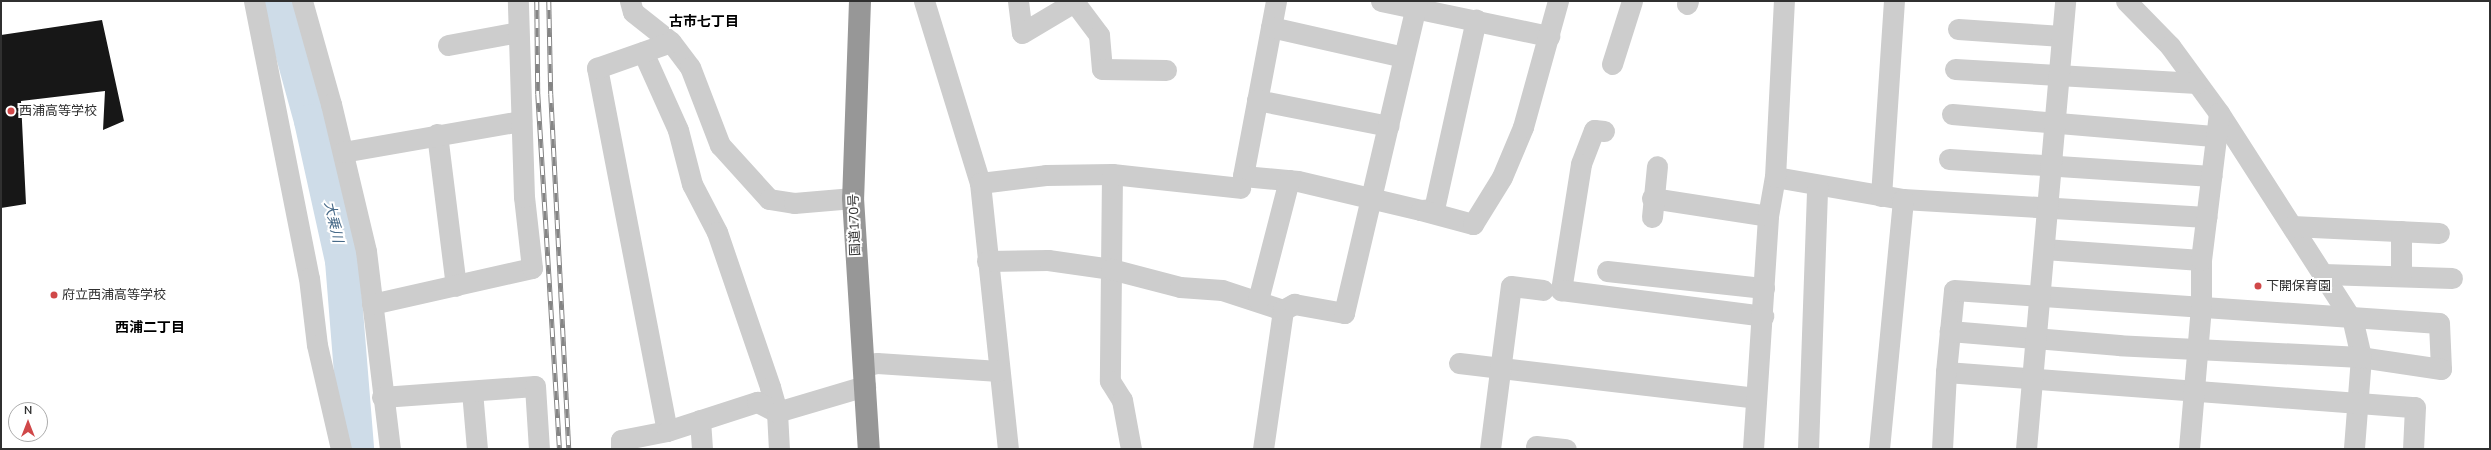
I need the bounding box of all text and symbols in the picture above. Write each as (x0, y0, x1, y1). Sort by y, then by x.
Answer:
district label: 古市七丁目 (669, 14, 739, 30)
place label: 西浦高等学校 (19, 103, 97, 119)
marker: 西浦高等学校 (6, 106, 16, 116)
street label: 国道170号 (846, 194, 864, 256)
water label: 大乗川 (320, 200, 346, 244)
place label: 下開保育園 (2266, 278, 2331, 294)
marker: 下開保育園 (2253, 281, 2263, 291)
place label: 府立西浦高等学校 (62, 287, 166, 303)
marker: 府立西浦高等学校 (49, 290, 59, 300)
district label: 西浦二丁目 (115, 320, 185, 336)
north arrow (8, 402, 48, 442)
text: N (24, 403, 32, 418)

